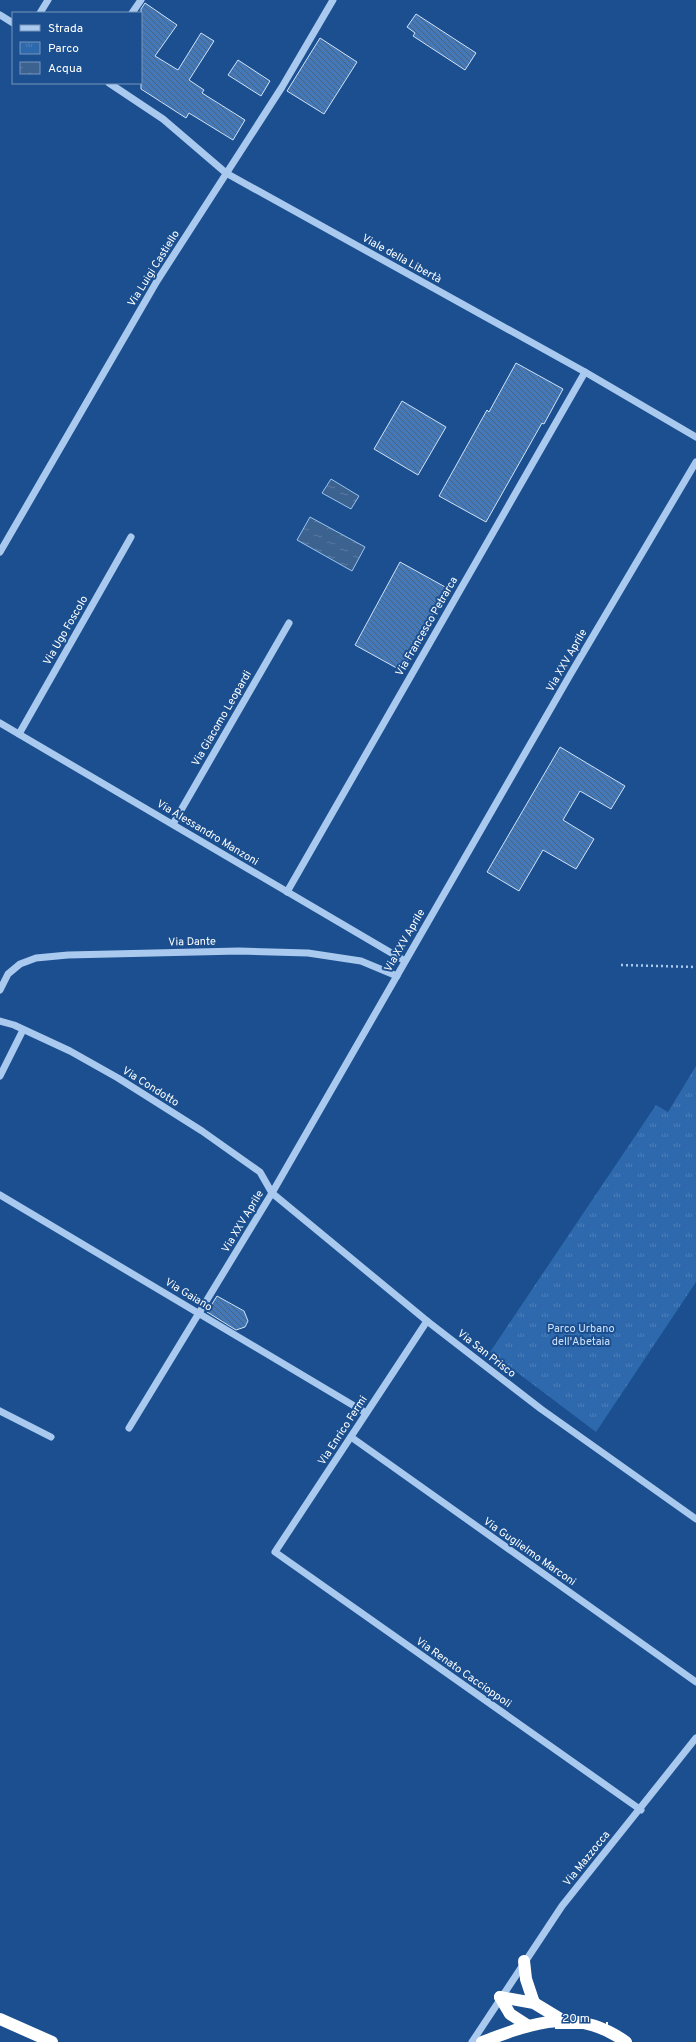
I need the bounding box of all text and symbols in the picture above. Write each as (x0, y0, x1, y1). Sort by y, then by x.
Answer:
legend (12, 12, 142, 84)
text: Strada (48, 21, 83, 37)
text: Parco (48, 41, 79, 57)
text: Acqua (48, 61, 82, 77)
street label: Via Luigi Castiello (125, 228, 183, 309)
street label: Viale della Libertà (359, 231, 444, 287)
street label: Via Francesco Petrarca (393, 574, 461, 679)
street label: Via Ugo Foscolo (40, 593, 91, 668)
street label: Via XXV Aprile (543, 627, 591, 694)
street label: Via Giacomo Leopardi (189, 668, 255, 769)
street label: Via Alessandro Manzoni (154, 797, 261, 869)
street label: Via XXV Aprile (381, 907, 429, 974)
street label: Via Dante (168, 935, 216, 949)
street label: Via Condotto (119, 1064, 181, 1110)
street label: Via XXV Aprile (219, 1188, 267, 1255)
street label: Via Gaiano (162, 1275, 215, 1314)
park label: Parco Urbano dell'Abetaia (547, 1322, 615, 1349)
street label: Via San Prisco (454, 1327, 518, 1381)
street label: Via Enrico Fermi (315, 1393, 371, 1468)
street label: Via Guglielmo Marconi (480, 1515, 579, 1589)
street label: Via Renato Caccioppoli (413, 1635, 514, 1711)
street label: Via Mazzocca (560, 1828, 613, 1889)
scale bar (556, 2004, 607, 2030)
text: 20 m (562, 2011, 590, 2027)

